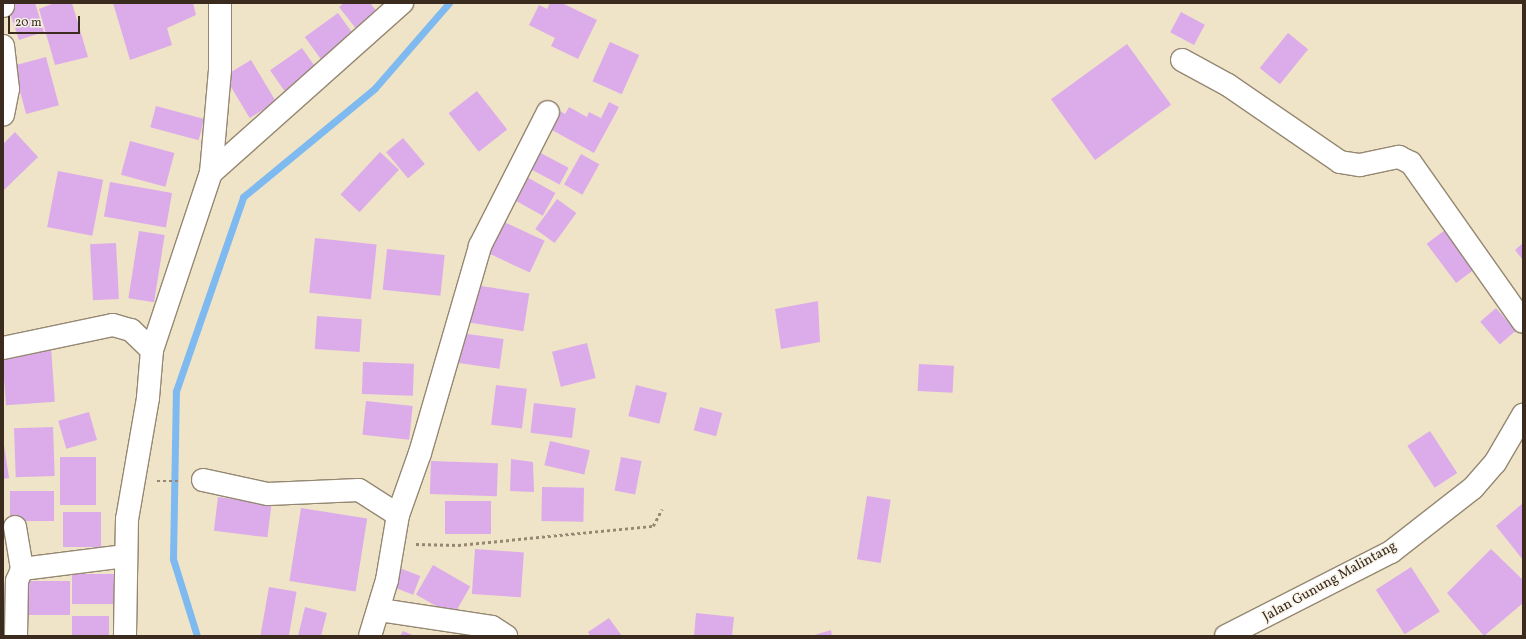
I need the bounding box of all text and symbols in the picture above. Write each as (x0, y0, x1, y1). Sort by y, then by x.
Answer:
scale bar (10, 8, 82, 34)
text: 20 m (15, 15, 42, 31)
street label: Jalan Gunung Malintang (1260, 538, 1400, 626)

